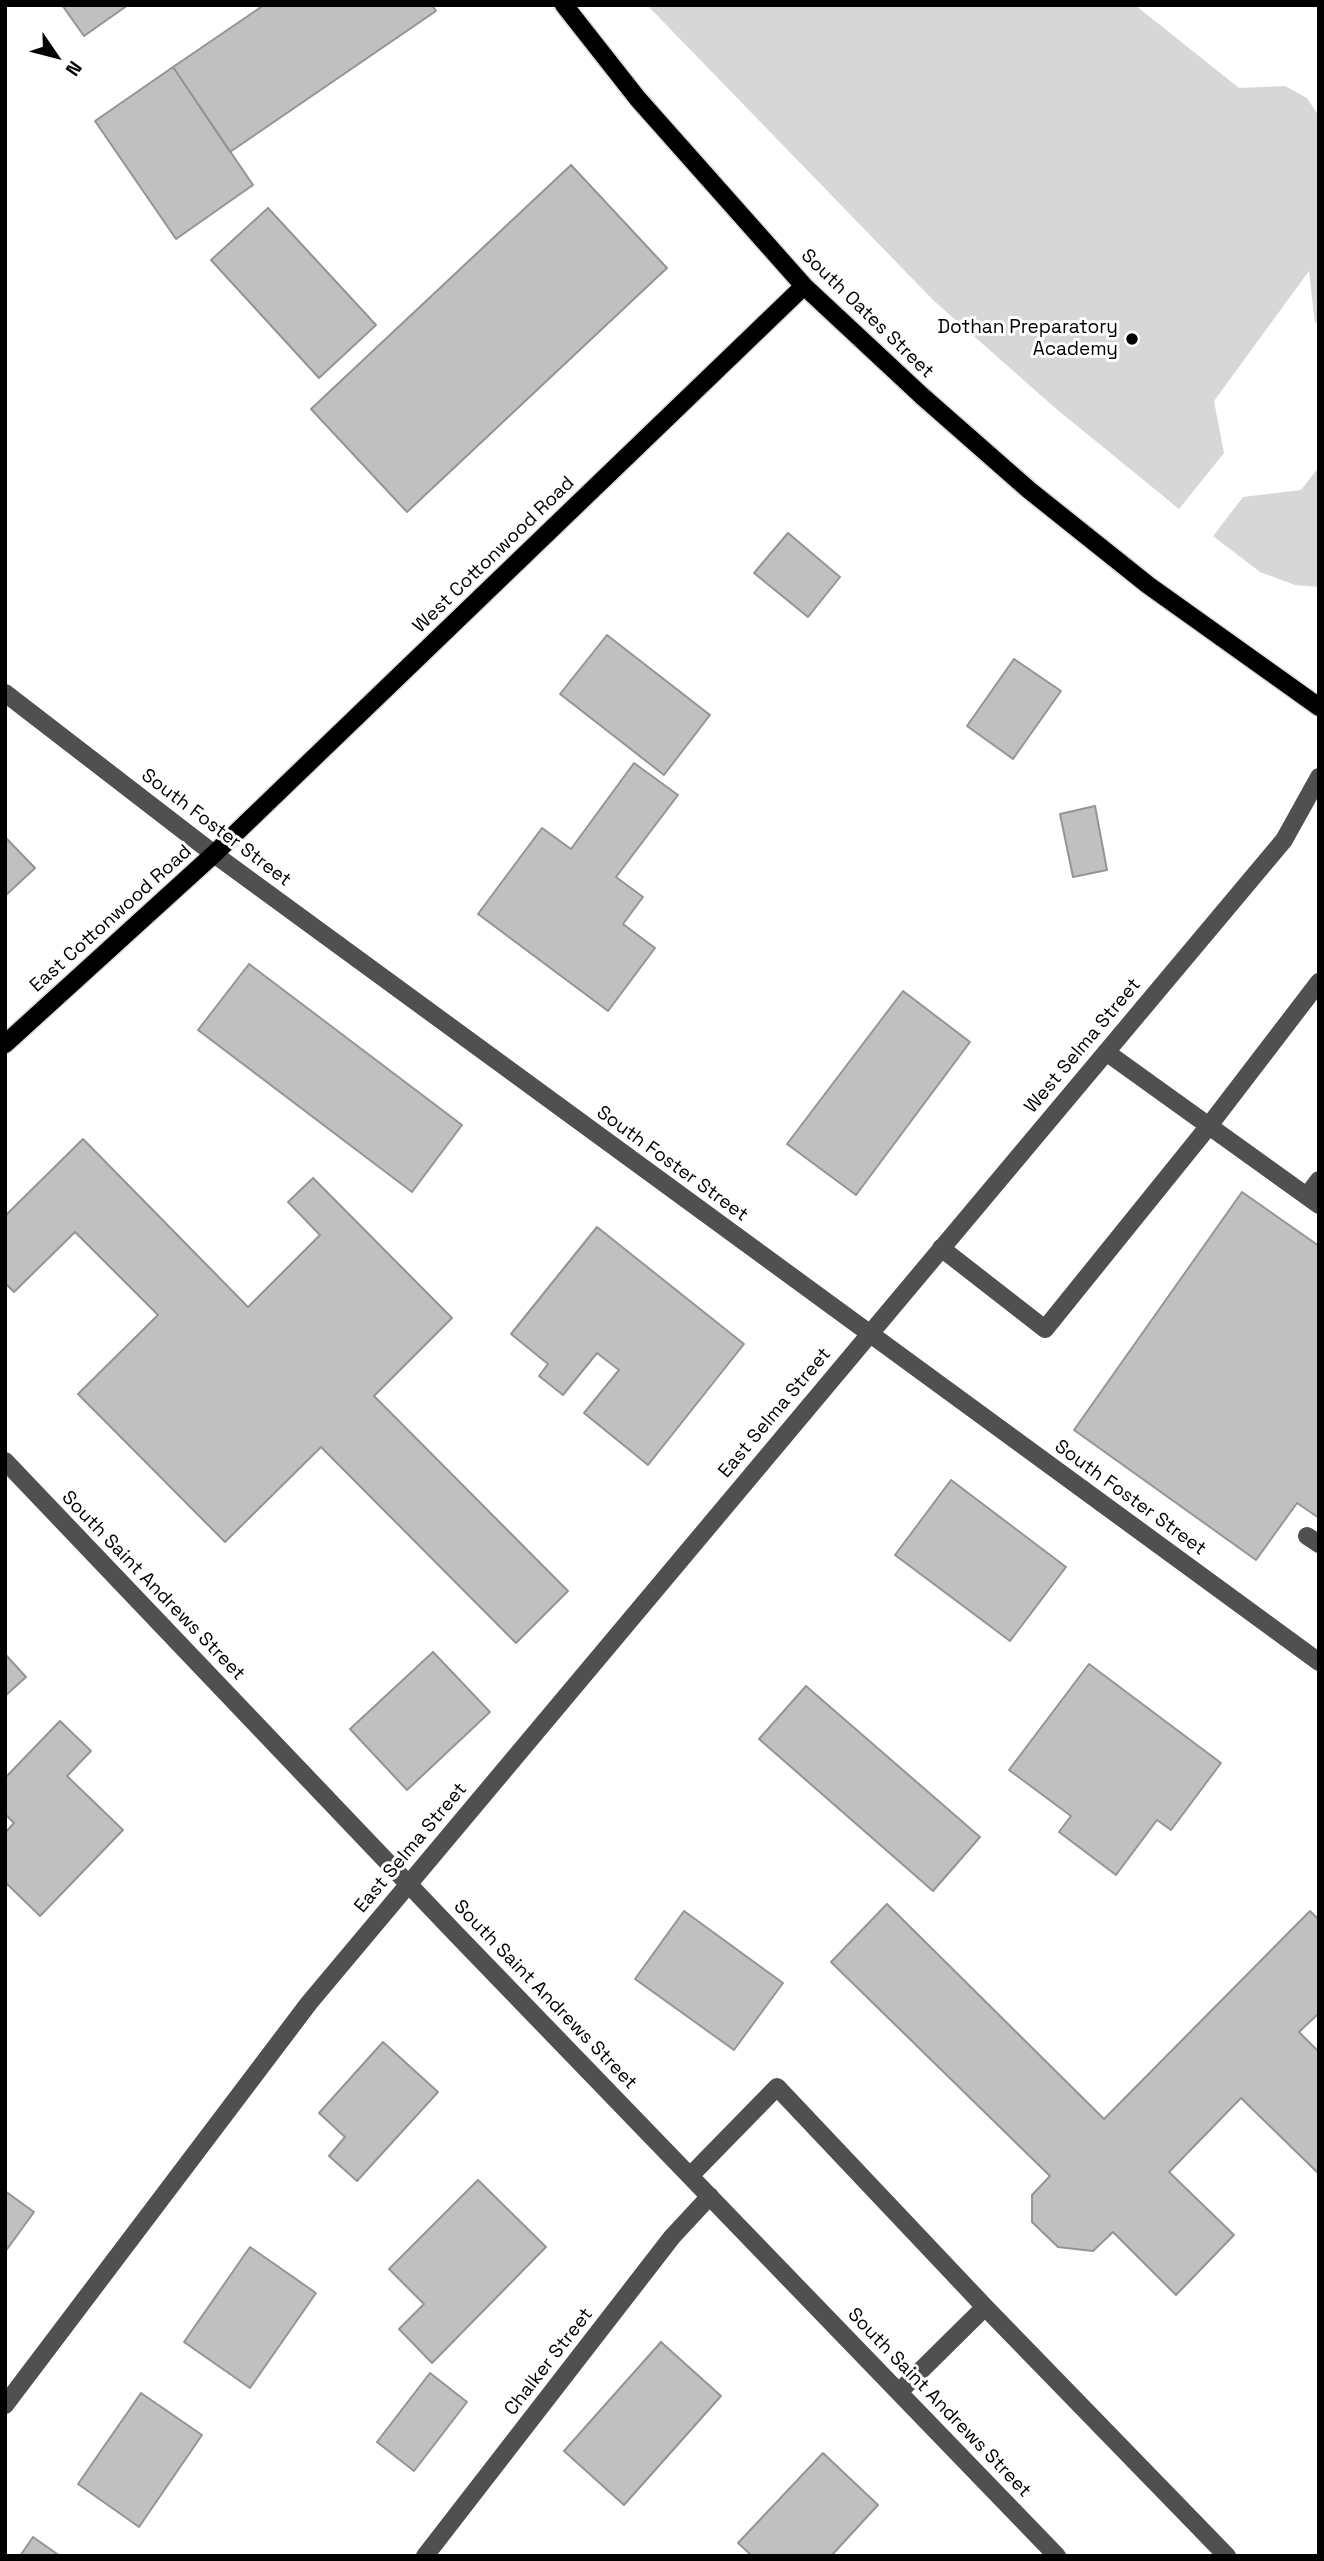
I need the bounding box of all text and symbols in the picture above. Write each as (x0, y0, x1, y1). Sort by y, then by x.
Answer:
north arrow (21, 21, 91, 91)
text: N (60, 56, 88, 81)
street label: South Oates Street (796, 245, 938, 383)
place label: Dothan Preparatory Academy (937, 317, 1118, 361)
marker: Dothan Preparatory Academy (1124, 331, 1140, 347)
street label: West Cottonwood Road (409, 472, 579, 638)
street label: South Foster Street (137, 764, 295, 892)
street label: East Cottonwood Road (26, 840, 196, 998)
street label: West Selma Street (1020, 974, 1146, 1118)
street label: South Foster Street (592, 1101, 752, 1227)
street label: East Selma Street (714, 1343, 836, 1483)
street label: South Foster Street (1050, 1435, 1210, 1561)
street label: South Saint Andrews Street (56, 1487, 250, 1685)
street label: East Selma Street (350, 1778, 472, 1918)
street label: South Saint Andrews Street (448, 1896, 642, 2094)
street label: Chalker Street (500, 2304, 598, 2420)
street label: South Saint Andrews Street (842, 2304, 1036, 2502)

